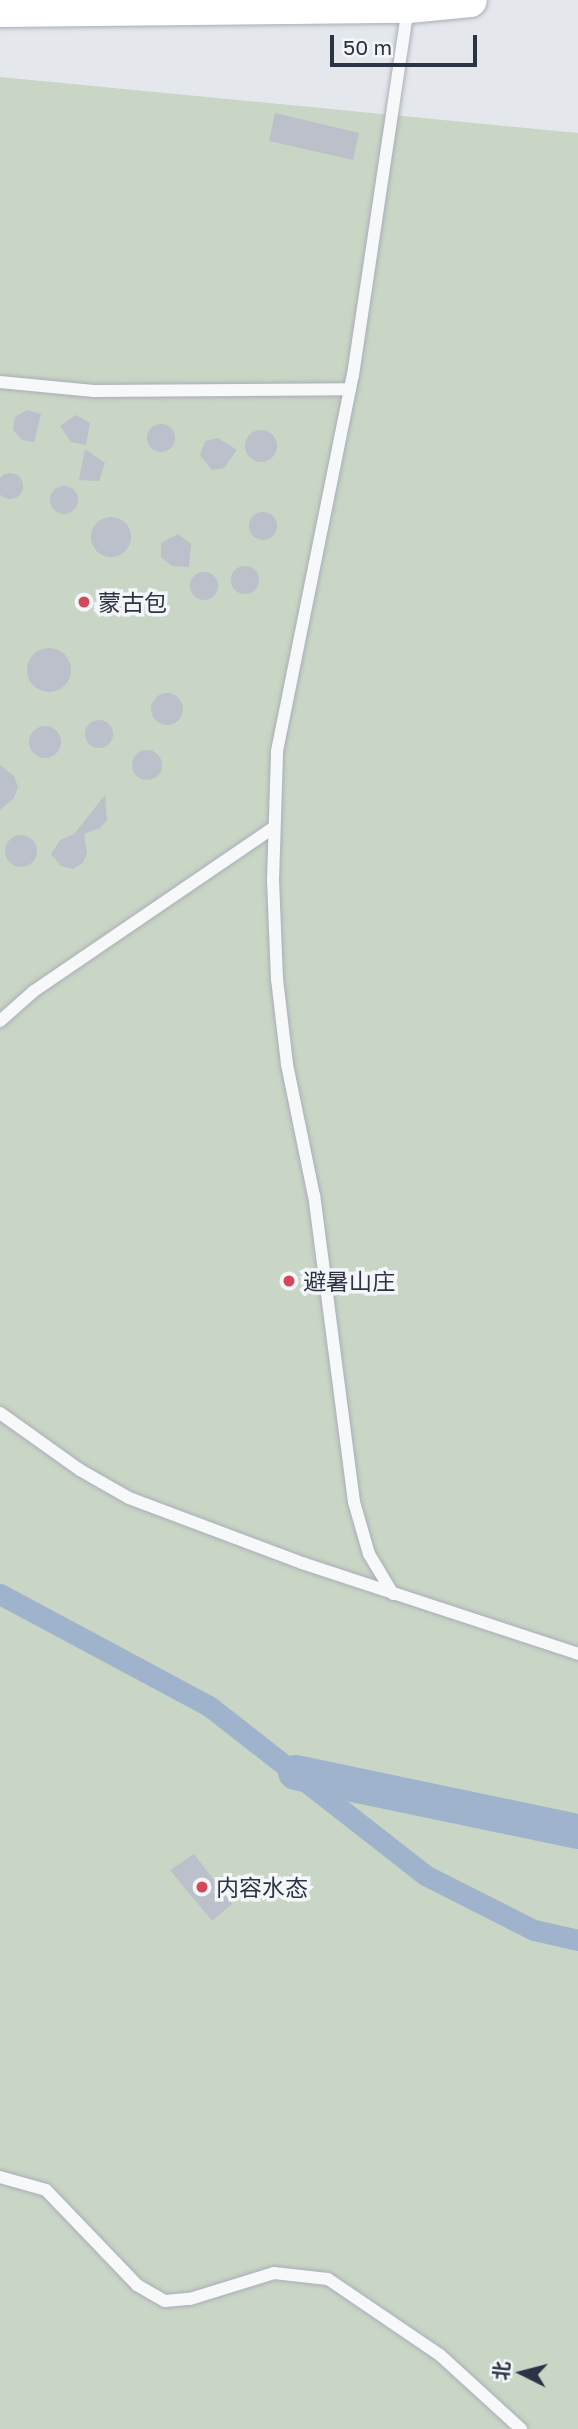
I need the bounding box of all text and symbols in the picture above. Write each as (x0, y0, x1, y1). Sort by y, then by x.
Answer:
scale bar (333, 21, 480, 65)
text: 50 m (343, 34, 392, 60)
place label: 蒙古包 (98, 588, 167, 616)
marker: 蒙古包 (76, 594, 92, 610)
place label: 避暑山庄 (303, 1267, 395, 1295)
marker: 避暑山庄 (281, 1273, 297, 1289)
place label: 内容水态 (216, 1873, 308, 1901)
marker: 内容水态 (194, 1879, 210, 1895)
north arrow (487, 2338, 557, 2408)
text: 北 (488, 2360, 513, 2381)

